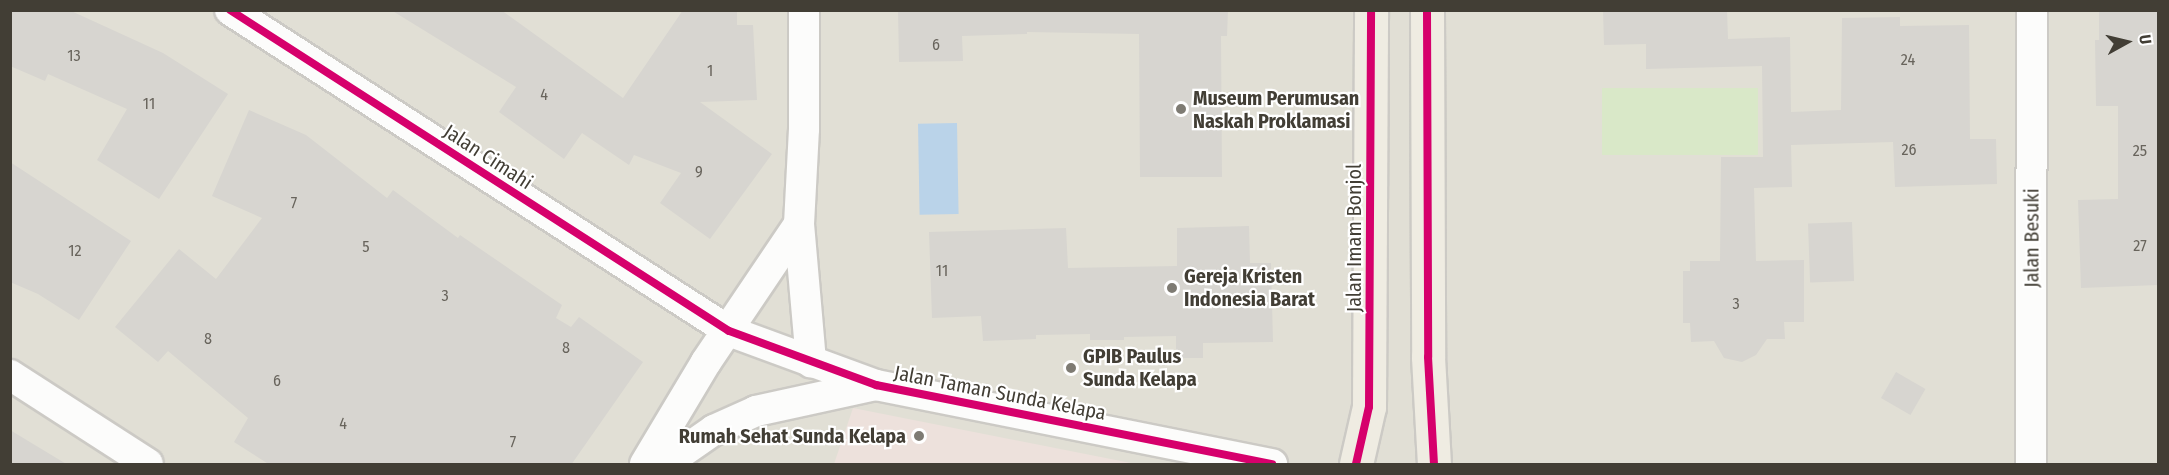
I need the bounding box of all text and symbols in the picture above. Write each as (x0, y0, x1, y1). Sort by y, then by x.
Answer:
north arrow (2097, 12, 2157, 72)
text: U (2135, 33, 2155, 45)
house number: 6 (932, 35, 940, 55)
house number: 13 (67, 46, 81, 66)
house number: 24 (1901, 50, 1915, 70)
house number: 1 (707, 61, 713, 81)
house number: 4 (540, 85, 548, 105)
place label: Museum Perumusan Naskah Proklamasi (1193, 86, 1359, 133)
house number: 11 (143, 94, 155, 114)
marker: Museum Perumusan Naskah Proklamasi (1174, 102, 1188, 116)
street label: Jalan Cimahi (439, 119, 537, 195)
house number: 26 (1902, 140, 1916, 160)
house number: 25 (2133, 141, 2147, 161)
house number: 9 (695, 162, 703, 182)
street label: Jalan Imam Bonjol (1342, 164, 1366, 312)
street label: Jalan Besuki (2020, 188, 2044, 288)
house number: 7 (291, 193, 297, 213)
house number: 27 (2133, 236, 2147, 256)
house number: 5 (362, 237, 370, 257)
house number: 12 (68, 241, 82, 261)
house number: 11 (936, 261, 948, 281)
place label: Gereja Kristen Indonesia Barat (1184, 264, 1315, 311)
marker: Gereja Kristen Indonesia Barat (1165, 281, 1179, 295)
house number: 3 (441, 286, 449, 306)
house number: 3 (1732, 294, 1740, 314)
house number: 8 (204, 329, 212, 349)
house number: 8 (562, 338, 570, 358)
place label: GPIB Paulus Sunda Kelapa (1083, 344, 1197, 391)
street label: Jalan Taman Sunda Kelapa (892, 361, 1108, 425)
marker: GPIB Paulus Sunda Kelapa (1064, 361, 1078, 375)
house number: 6 (273, 371, 281, 391)
house number: 4 (339, 414, 347, 434)
place label: Rumah Sehat Sunda Kelapa (679, 424, 906, 448)
marker: Rumah Sehat Sunda Kelapa (910, 427, 928, 445)
house number: 7 (510, 432, 516, 452)

